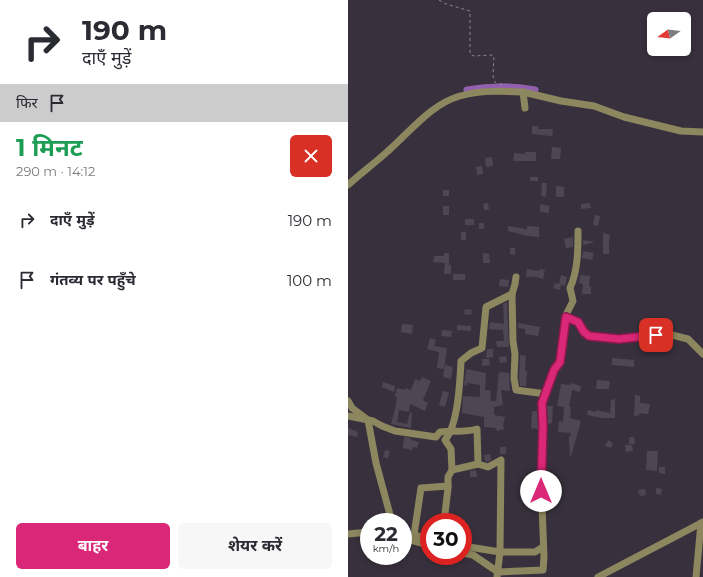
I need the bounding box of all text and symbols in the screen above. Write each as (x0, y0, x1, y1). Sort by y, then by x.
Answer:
north arrow (647, 12, 691, 56)
map controls (647, 12, 691, 56)
text: 190 m (82, 13, 167, 47)
icon: right (16, 16, 68, 68)
text: दाएँ मुड़ें (82, 47, 131, 69)
icon: arrive (46, 92, 68, 114)
text: फिर (16, 93, 38, 112)
text: 1 मिनट (16, 133, 83, 162)
button: close (290, 135, 332, 177)
text: 290 m · 14:12 (16, 163, 95, 179)
icon: right (16, 209, 38, 231)
text: दाएँ मुड़ें (50, 210, 95, 229)
text: 190 m (288, 211, 332, 230)
icon: arrive (16, 269, 38, 291)
text: गंतव्य पर पहुँचे (50, 270, 136, 289)
text: 100 m (287, 271, 332, 290)
pin (639, 318, 673, 352)
icon: arrive (645, 324, 667, 346)
position arrow (520, 470, 562, 512)
speed limit sign: 30 (420, 513, 472, 565)
text: 22 (374, 522, 398, 546)
button: बाहर (16, 523, 170, 569)
button: शेयर करें (178, 523, 332, 569)
text: km/h (373, 542, 399, 555)

